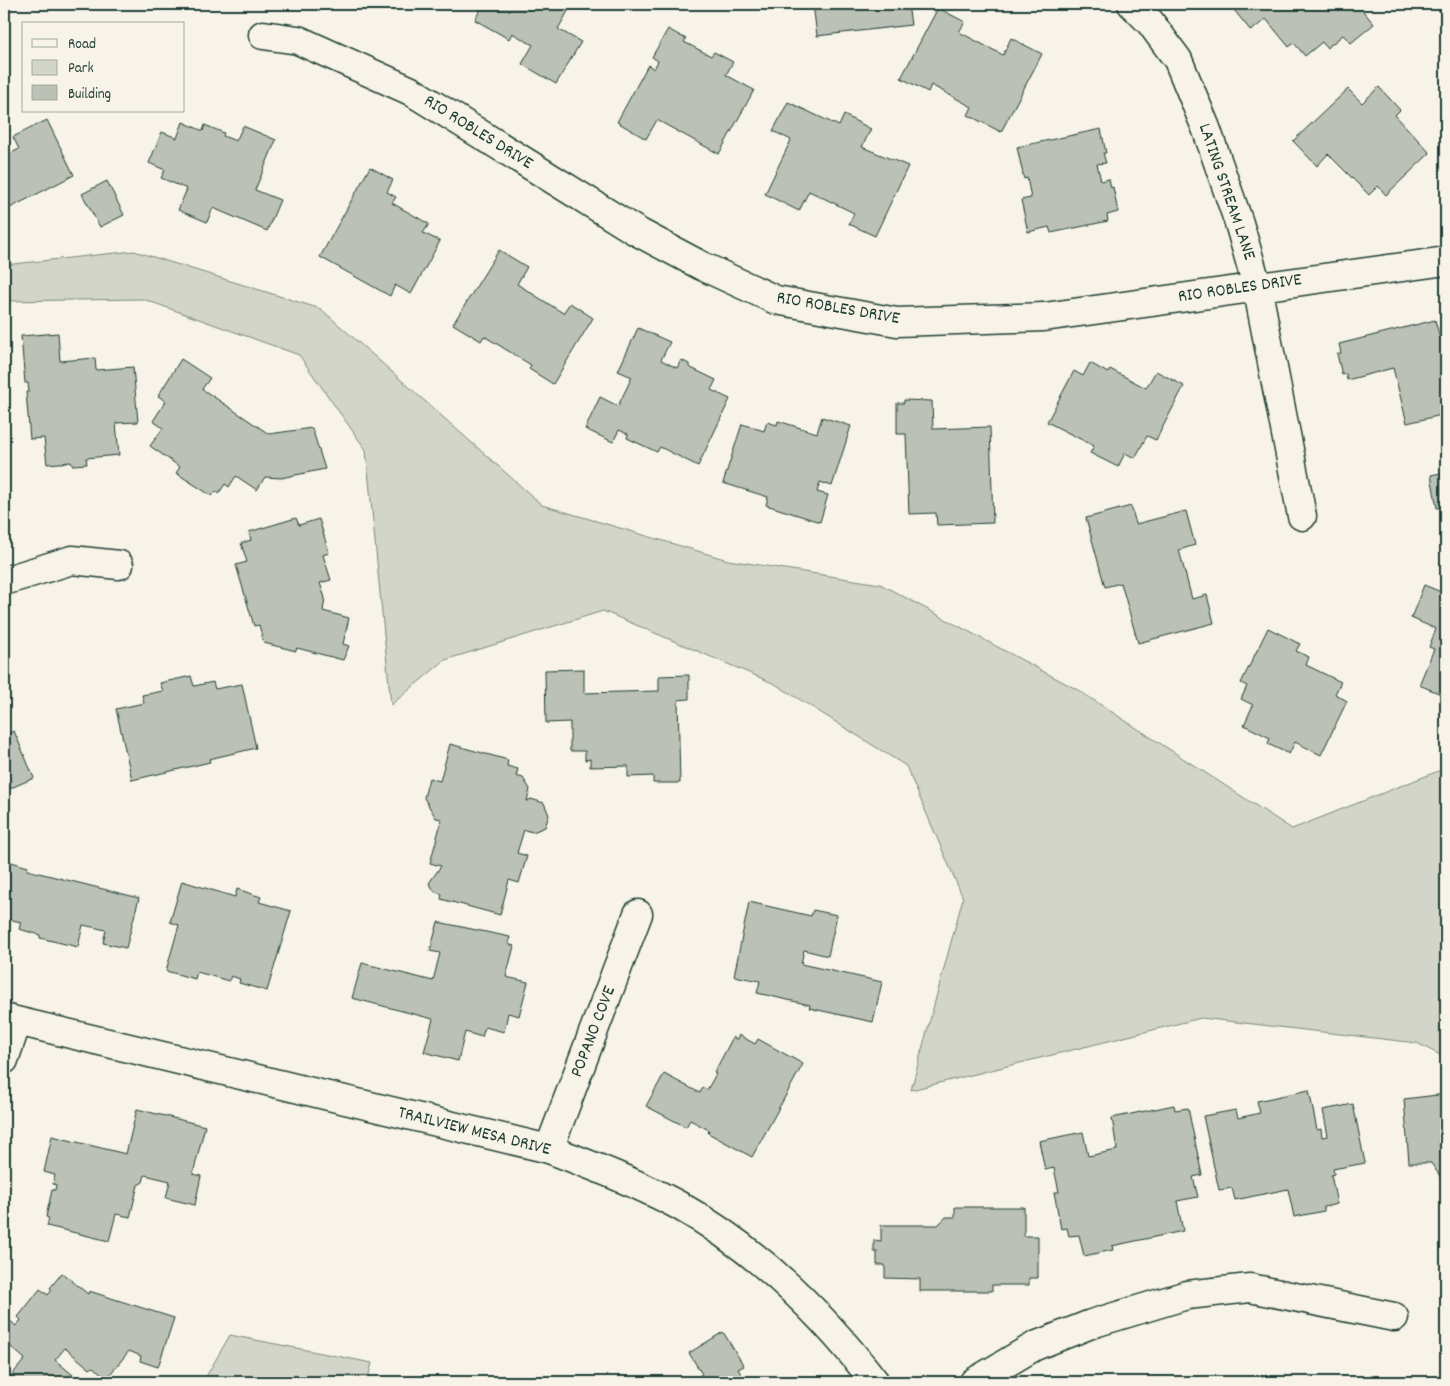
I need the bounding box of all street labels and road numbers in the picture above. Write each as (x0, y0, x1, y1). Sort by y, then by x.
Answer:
street label: RIO ROBLES DRIVE (419, 89, 537, 177)
street label: LATING STREAM LANE (1191, 120, 1261, 264)
street label: RIO ROBLES DRIVE (1177, 268, 1303, 310)
street label: RIO ROBLES DRIVE (775, 286, 901, 332)
street label: POPANO COVE (565, 983, 623, 1081)
street label: TRAILVIEW MESA DRIVE (395, 1101, 553, 1163)

